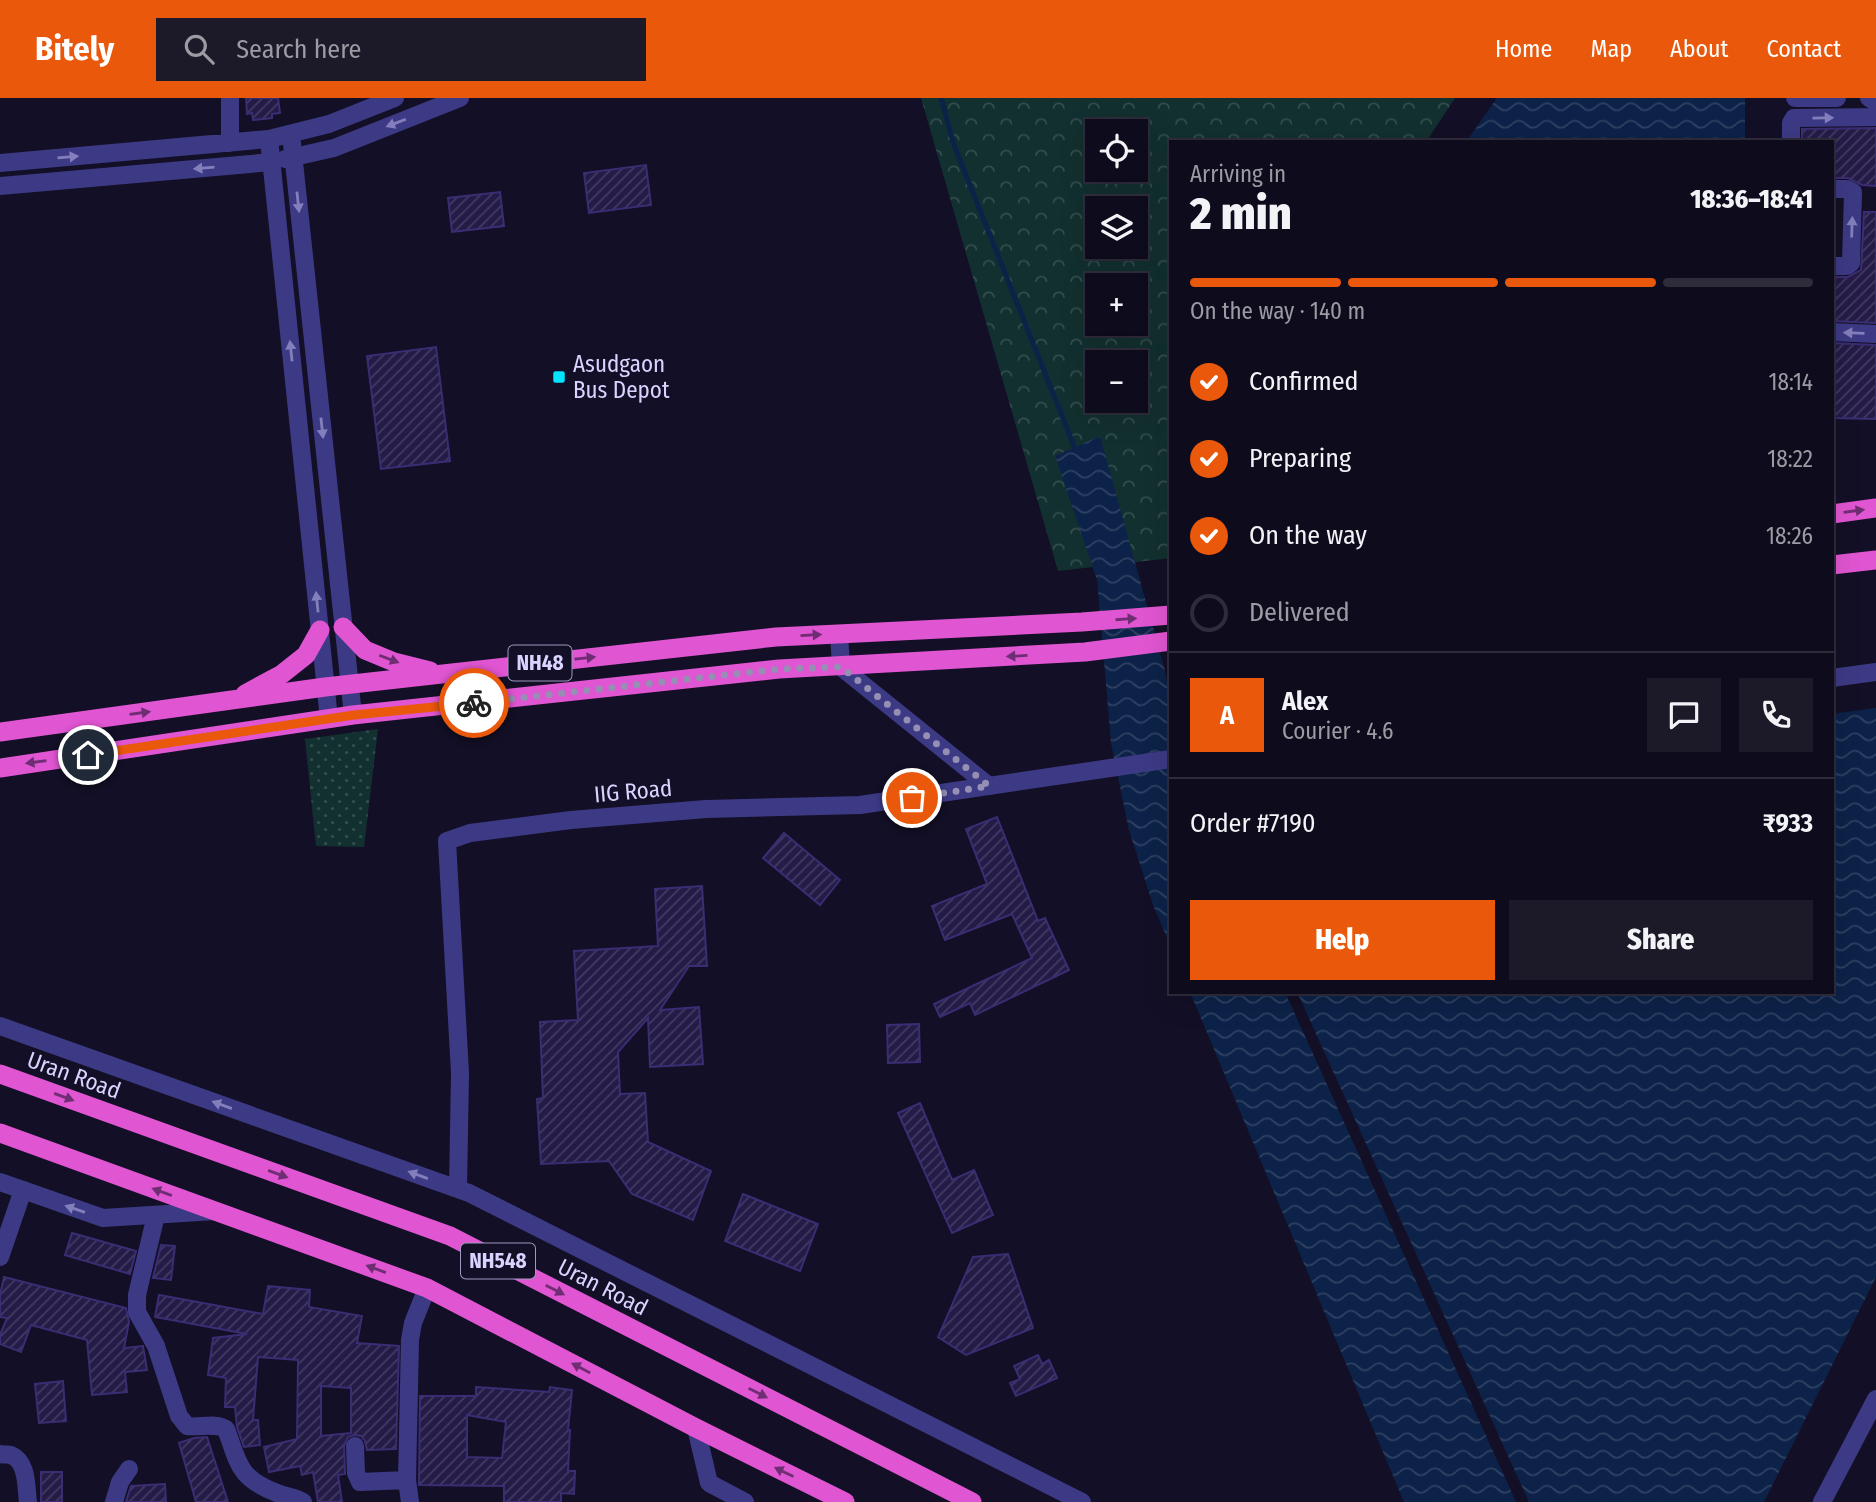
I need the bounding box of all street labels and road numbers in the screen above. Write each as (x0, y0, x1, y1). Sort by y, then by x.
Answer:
road number: NH48 (508, 646, 572, 680)
street label: IIG Road (593, 774, 673, 808)
street label: Uran Road (23, 1045, 125, 1105)
road number: NH548 (461, 1244, 535, 1278)
street label: Uran Road (553, 1252, 653, 1322)

